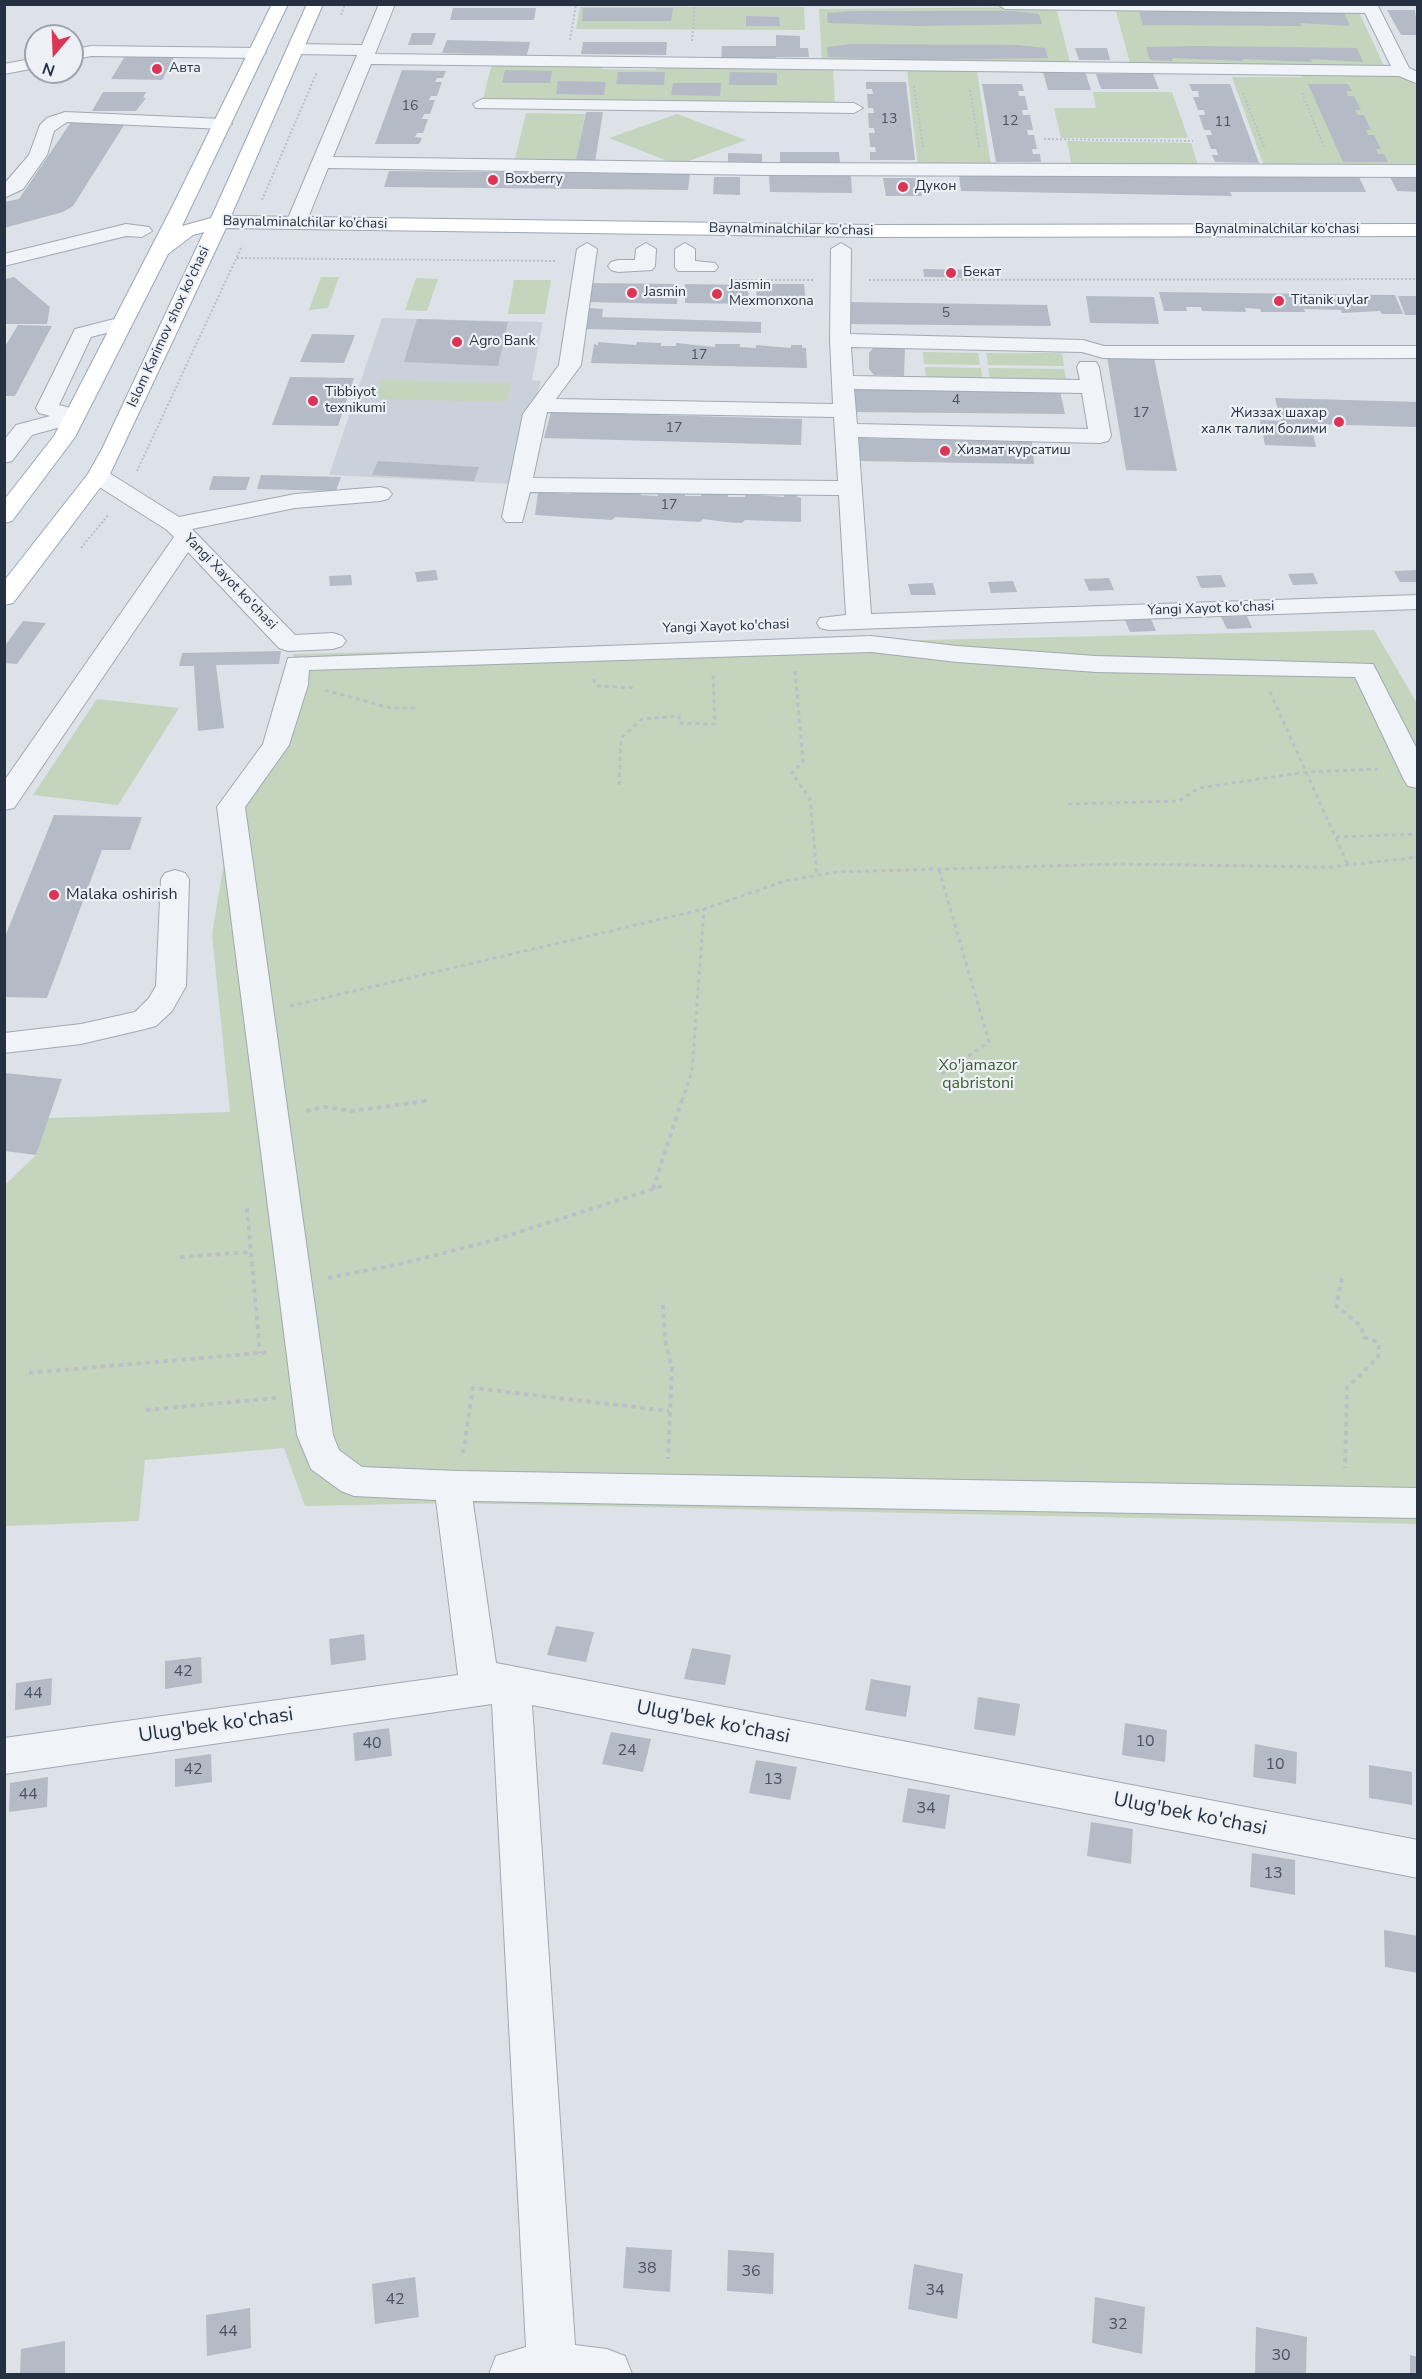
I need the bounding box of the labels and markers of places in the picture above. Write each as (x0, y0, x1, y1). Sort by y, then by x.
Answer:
place label: Авта (169, 61, 201, 77)
marker: Авта (150, 62, 164, 76)
place label: Boxberry (505, 172, 563, 188)
marker: Boxberry (486, 173, 500, 187)
place label: Дукон (915, 179, 956, 195)
marker: Дукон (896, 180, 910, 194)
place label: Бекат (963, 265, 1001, 281)
marker: Бекат (944, 266, 958, 280)
place label: Jasmin Mexmonxona (729, 278, 814, 310)
place label: Jasmin (644, 285, 686, 301)
marker: Jasmin (625, 286, 639, 300)
marker: Jasmin Mexmonxona (710, 287, 724, 301)
place label: Titanik uylar (1291, 293, 1368, 309)
marker: Titanik uylar (1272, 294, 1286, 308)
place label: Agro Bank (469, 334, 535, 350)
marker: Agro Bank (450, 335, 464, 349)
place label: Tibbiyot texnikumi (325, 385, 386, 418)
marker: Tibbiyot texnikumi (306, 394, 320, 408)
place label: Жиззах шахар халк талим болими (1201, 406, 1327, 438)
marker: Жиззах шахар халк талим болими (1332, 415, 1346, 429)
place label: Хизмат курсатиш (957, 443, 1071, 459)
marker: Хизмат курсатиш (938, 444, 952, 458)
place label: Malaka oshirish (66, 885, 178, 905)
marker: Malaka oshirish (47, 888, 61, 902)

